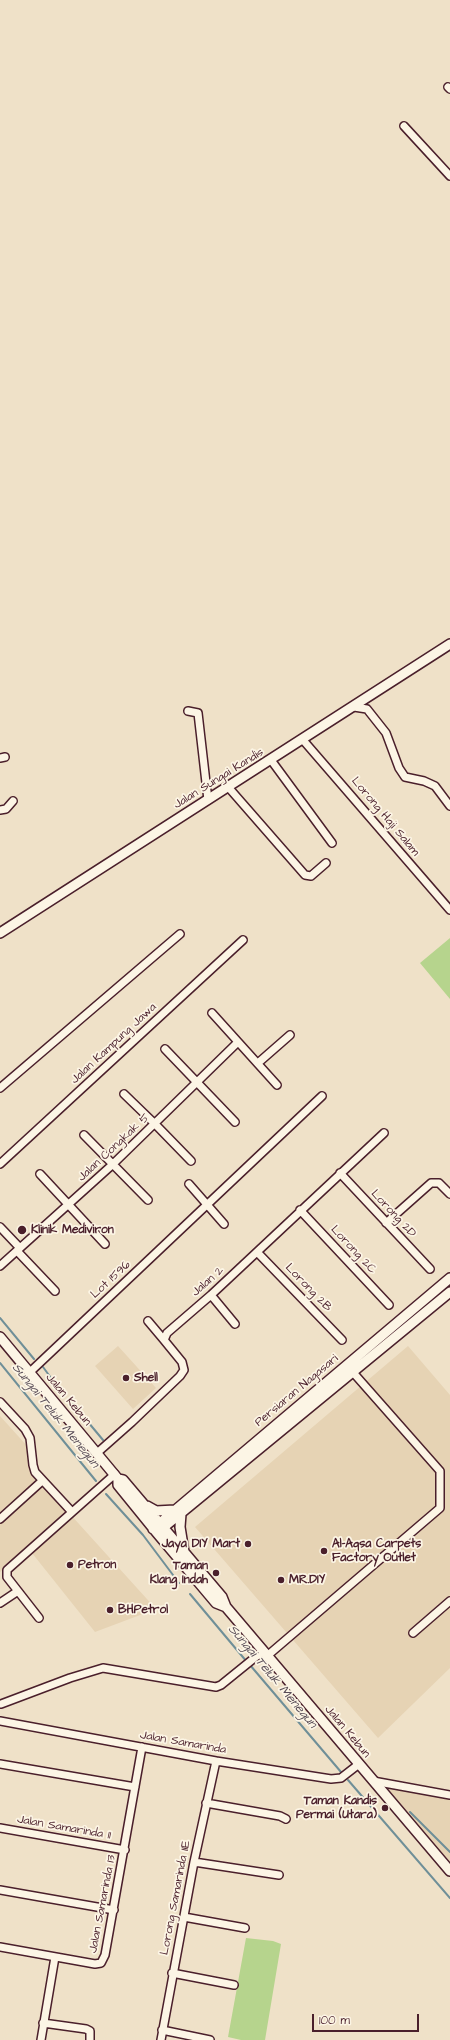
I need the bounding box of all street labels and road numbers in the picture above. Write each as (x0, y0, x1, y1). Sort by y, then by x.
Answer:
street label: Jalan Sungai Kandis (171, 746, 267, 812)
street label: Lorong Haji Salam (348, 775, 422, 859)
street label: Jalan Kampung Jawa (68, 1001, 160, 1087)
street label: Jalan Congkak 5 (75, 1111, 153, 1185)
street label: Lorong 2D (367, 1187, 419, 1241)
street label: Lorong 2C (327, 1223, 379, 1277)
street label: Lot 1596 (88, 1258, 134, 1302)
street label: Lorong 2B (282, 1261, 334, 1315)
street label: Jalan 2 (189, 1264, 227, 1300)
street label: Persiaran Nagasari (252, 1352, 342, 1430)
street label: Jalan Kebun (42, 1371, 94, 1429)
street label: Jalan Kebun (321, 1703, 373, 1761)
street label: Jalan Samarinda (139, 1728, 227, 1758)
street label: Jalan Samarinda 11 (16, 1813, 112, 1843)
street label: Lorong Samarinda 11E (158, 1840, 194, 1956)
street label: Jalan Samarinda 13 (86, 1854, 120, 1954)

